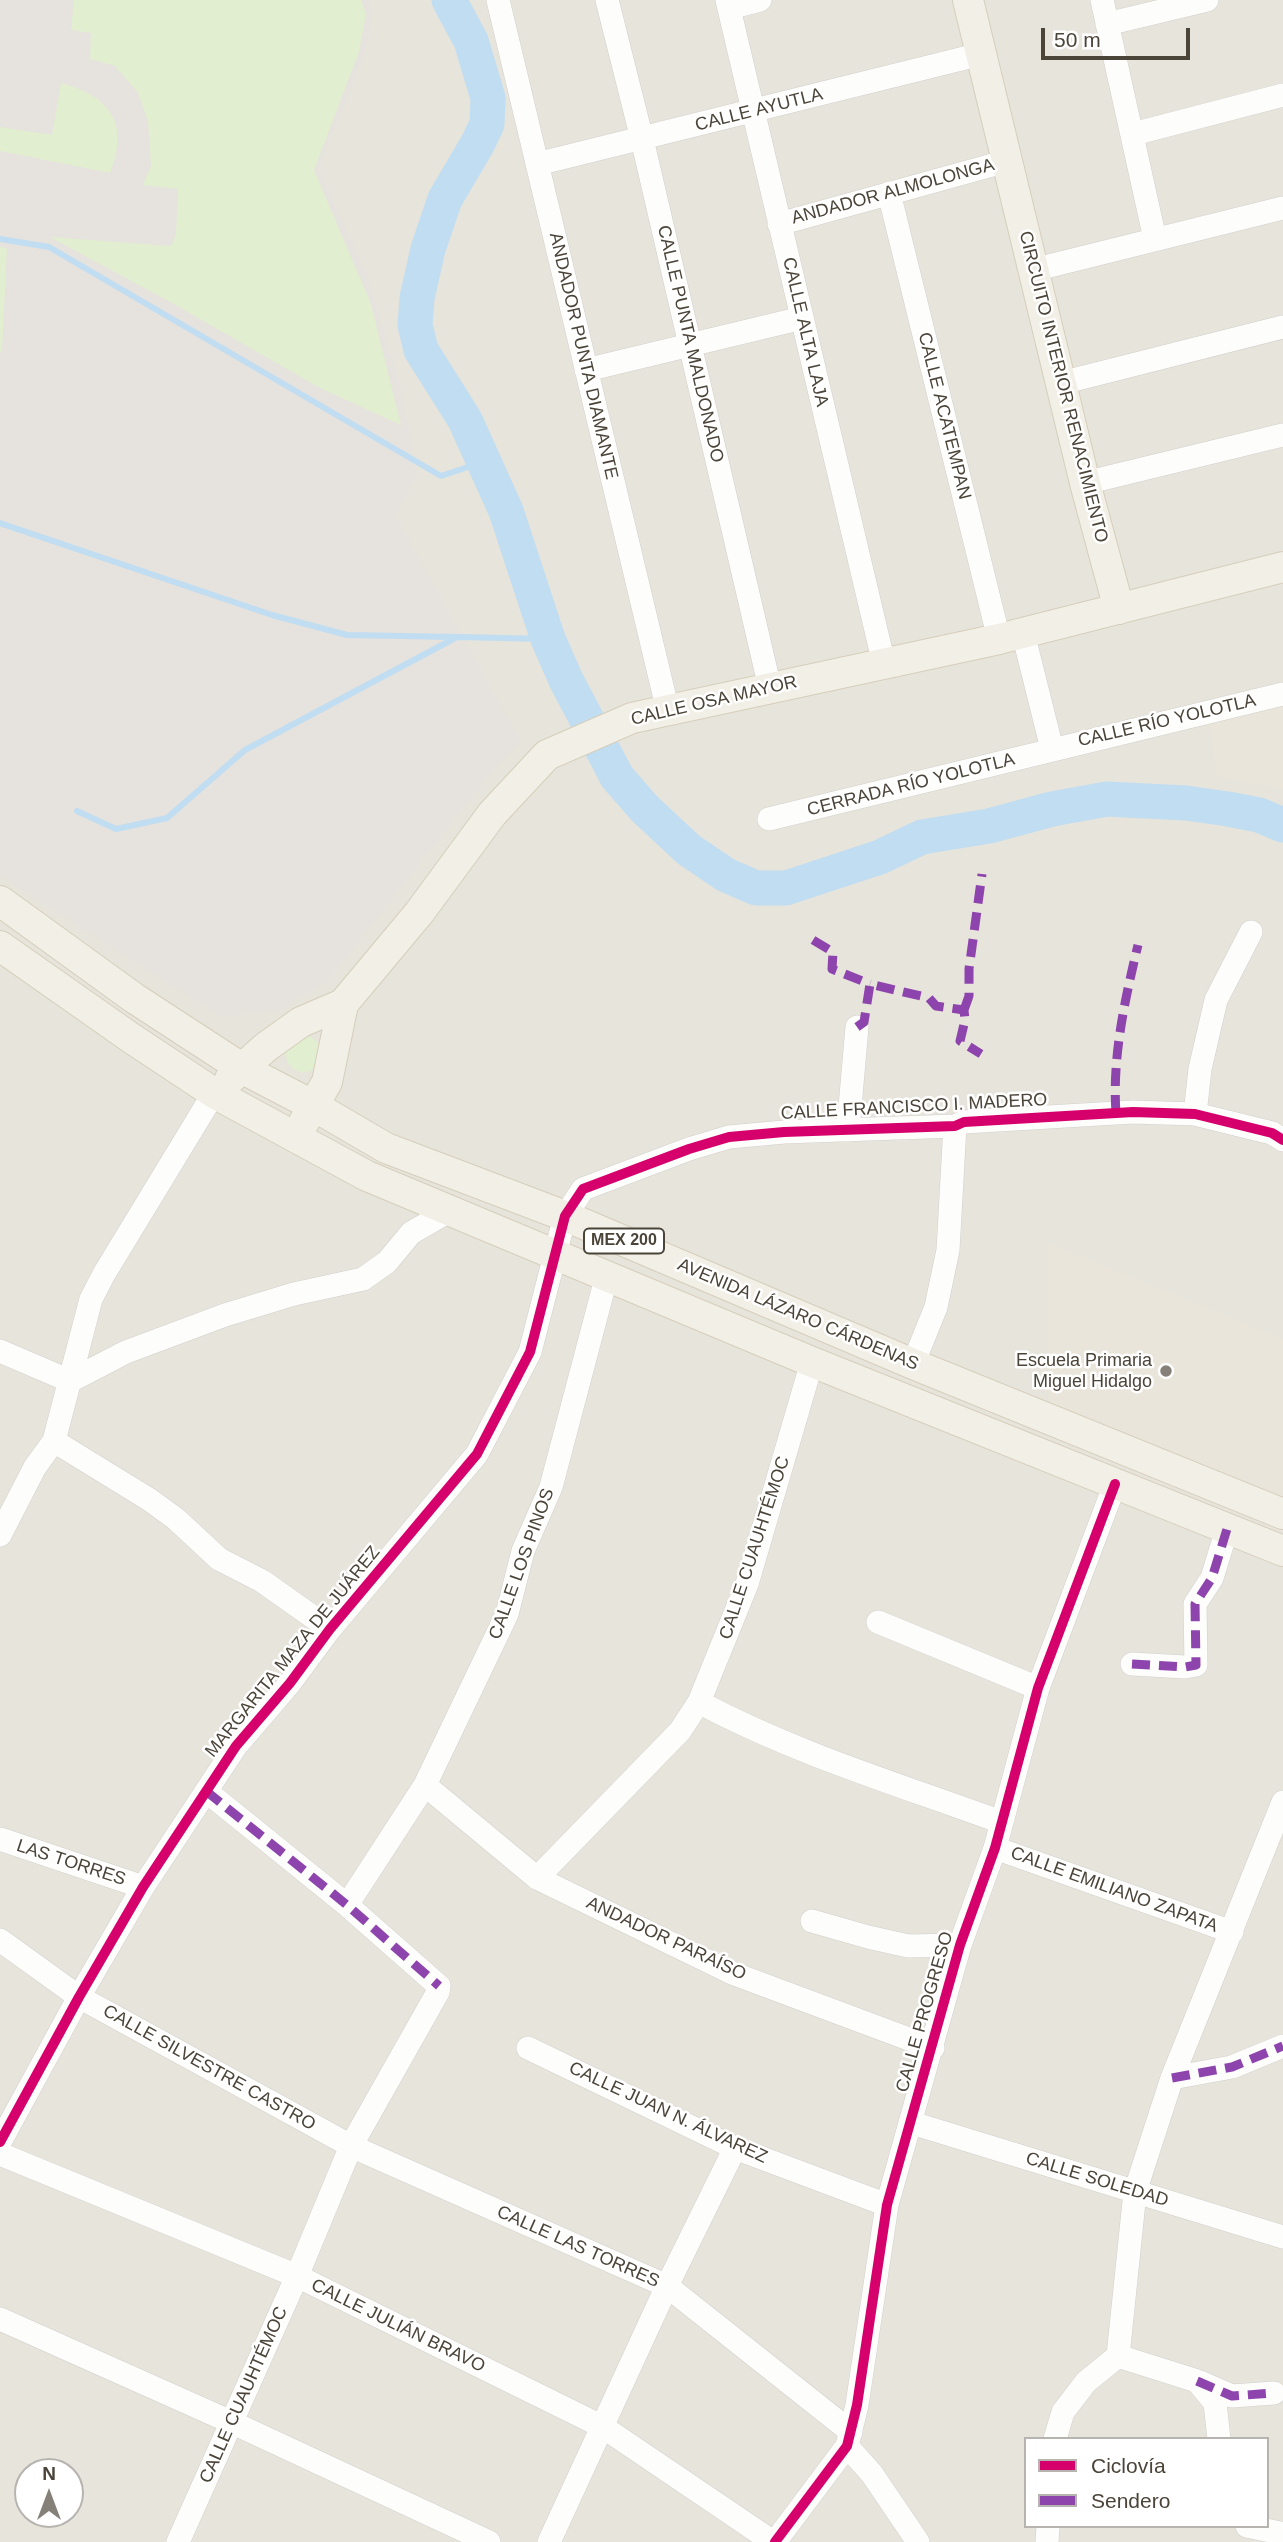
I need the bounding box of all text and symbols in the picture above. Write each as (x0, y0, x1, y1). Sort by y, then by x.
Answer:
scale bar (1045, 14, 1194, 58)
text: 50 m (1054, 28, 1101, 51)
street label: CALLE AYUTLA (693, 84, 825, 136)
street label: ANDADOR ALMOLONGA (789, 155, 997, 229)
street label: CALLE PUNTA MALDONADO (652, 223, 728, 465)
street label: CIRCUITO INTERIOR RENACIMIENTO (1014, 229, 1112, 545)
street label: ANDADOR PUNTA DIAMANTE (544, 230, 622, 482)
street label: CALLE ALTA LAJA (777, 255, 833, 409)
street label: CALLE ACATEMPAN (913, 330, 975, 502)
street label: CALLE OSA MAYOR (629, 671, 799, 731)
street label: CALLE RÍO YOLOTLA (1076, 690, 1258, 752)
street label: CERRADA RÍO YOLOTLA (805, 749, 1017, 821)
street label: CALLE FRANCISCO I. MADERO (780, 1089, 1048, 1125)
road number: MEX 200 (584, 1228, 664, 1254)
street label: AVENIDA LÁZARO CÁRDENAS (674, 1254, 922, 1376)
place label: Escuela Primaria Miguel Hidalgo (1016, 1350, 1152, 1392)
marker: Escuela Primaria Miguel Hidalgo (1158, 1363, 1174, 1379)
street label: CALLE CUAUHTÉMOC (715, 1454, 795, 1642)
street label: CALLE LOS PINOS (485, 1486, 559, 1642)
street label: MARGARITA MAZA DE JUÁREZ (201, 1542, 385, 1762)
street label: LAS TORRES (14, 1835, 128, 1891)
street label: CALLE EMILIANO ZAPATA (1007, 1842, 1221, 1938)
street label: ANDADOR PARAÍSO (583, 1893, 749, 1985)
street label: CALLE PROGRESO (892, 1929, 958, 2095)
street label: CALLE SILVESTRE CASTRO (99, 2000, 319, 2136)
street label: CALLE JUAN N. ÁLVAREZ (565, 2057, 771, 2169)
street label: CALLE SOLEDAD (1023, 2148, 1171, 2212)
street label: CALLE LAS TORRES (493, 2201, 663, 2293)
street label: CALLE JULIÁN BRAVO (308, 2274, 488, 2378)
street label: CALLE CUAUHTÉMOC (195, 2303, 293, 2487)
legend (1024, 2437, 1269, 2528)
text: Ciclovía (1091, 2454, 1166, 2477)
north arrow (14, 2458, 84, 2528)
text: N (42, 2463, 56, 2484)
text: Sendero (1091, 2489, 1170, 2512)

